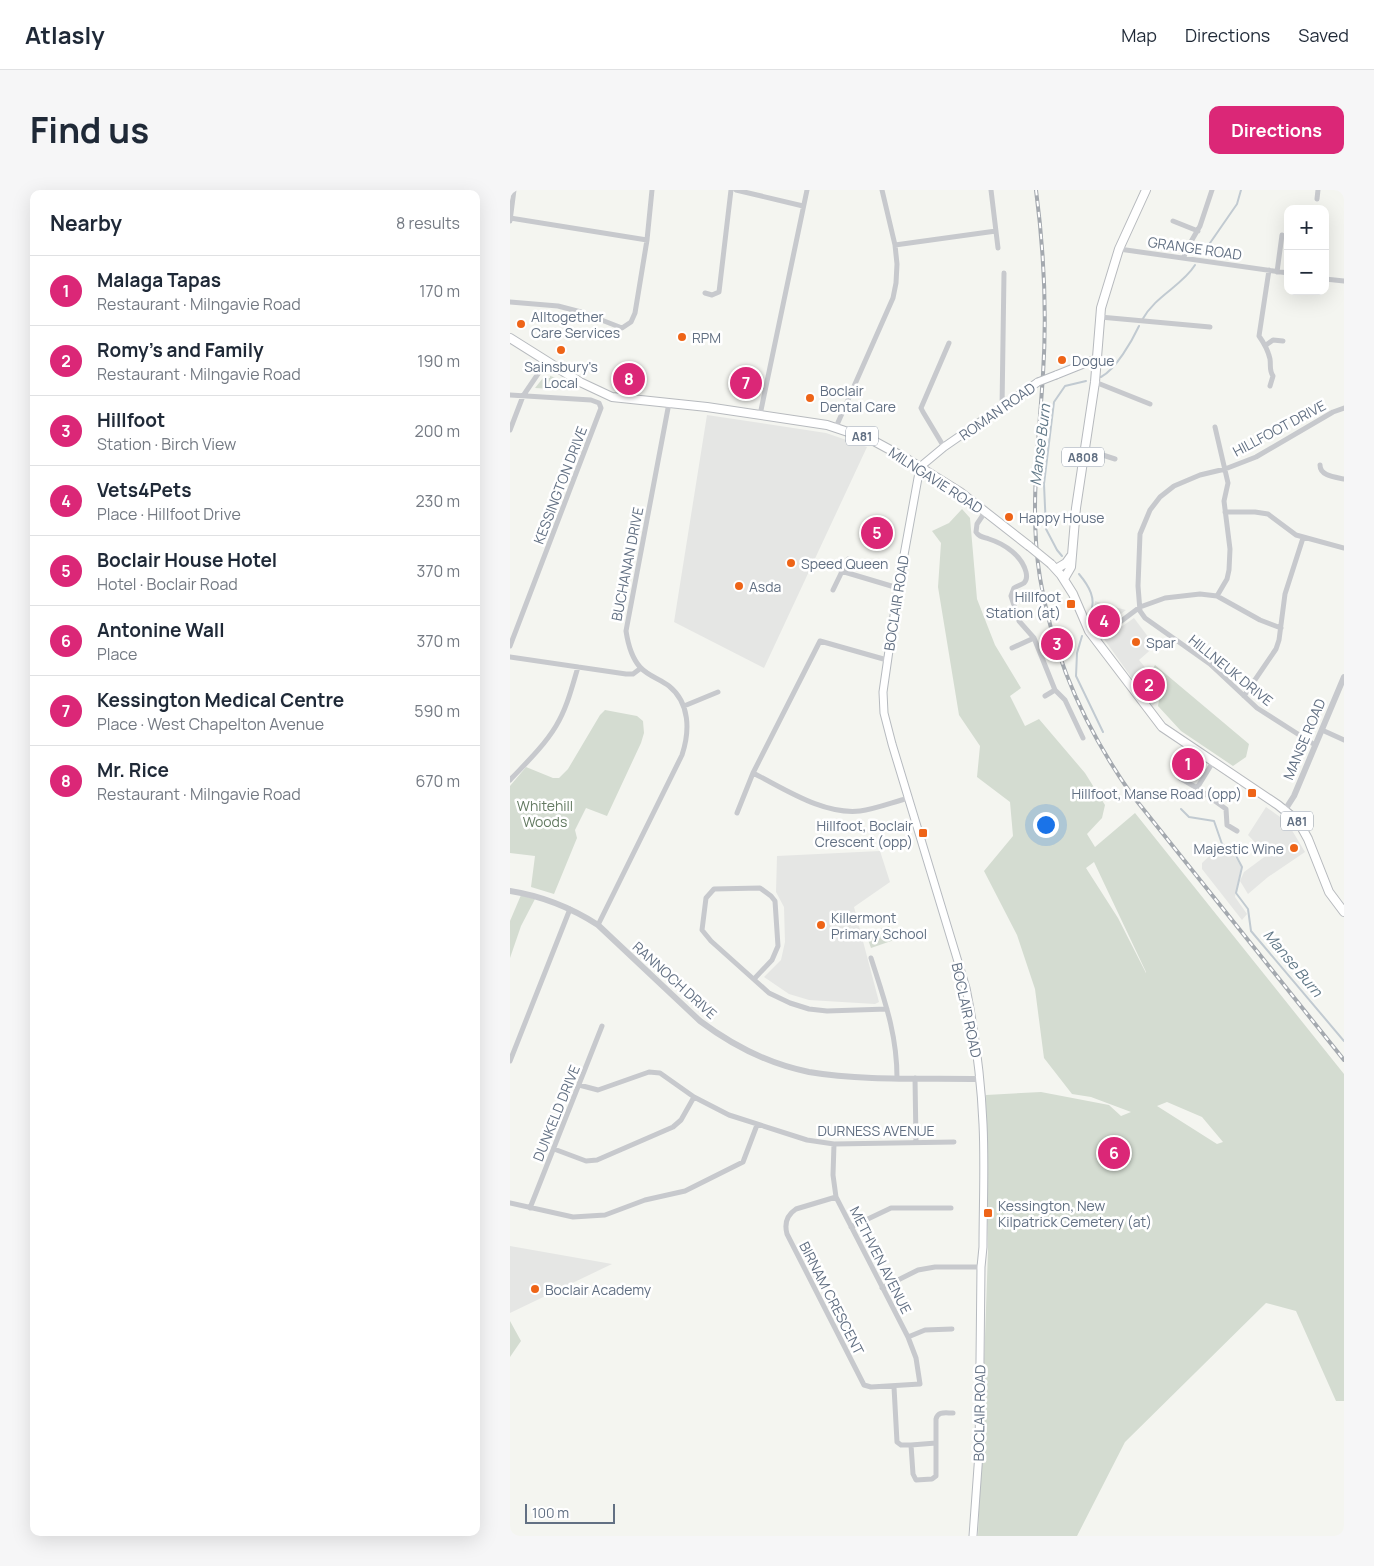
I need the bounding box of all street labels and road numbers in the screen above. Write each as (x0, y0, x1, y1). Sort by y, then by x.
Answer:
street label: GRANGE ROAD (1147, 232, 1243, 264)
street label: ROMAN ROAD (955, 378, 1039, 444)
street label: HILLFOOT DRIVE (1229, 395, 1329, 461)
street label: KESSINGTON DRIVE (529, 423, 591, 547)
road number: A81 (846, 427, 878, 446)
street label: MILNGAVIE ROAD (885, 442, 987, 518)
road number: A808 (1062, 448, 1104, 466)
street label: BUCHANAN DRIVE (607, 505, 647, 623)
street label: BOCLAIR ROAD (879, 554, 913, 652)
street label: HILLNEUK DRIVE (1185, 630, 1277, 710)
street label: MANSE ROAD (1278, 695, 1330, 783)
road number: A81 (1281, 812, 1313, 830)
street label: RANNOCH DRIVE (629, 937, 721, 1023)
street label: BOCLAIR ROAD (948, 961, 986, 1059)
street label: DUNKELD DRIVE (528, 1062, 584, 1164)
street label: DURNESS AVENUE (817, 1121, 935, 1140)
street label: METHVEN AVENUE (846, 1203, 916, 1317)
street label: BIRNAM CRESCENT (795, 1238, 869, 1358)
street label: BOCLAIR ROAD (969, 1365, 989, 1461)

